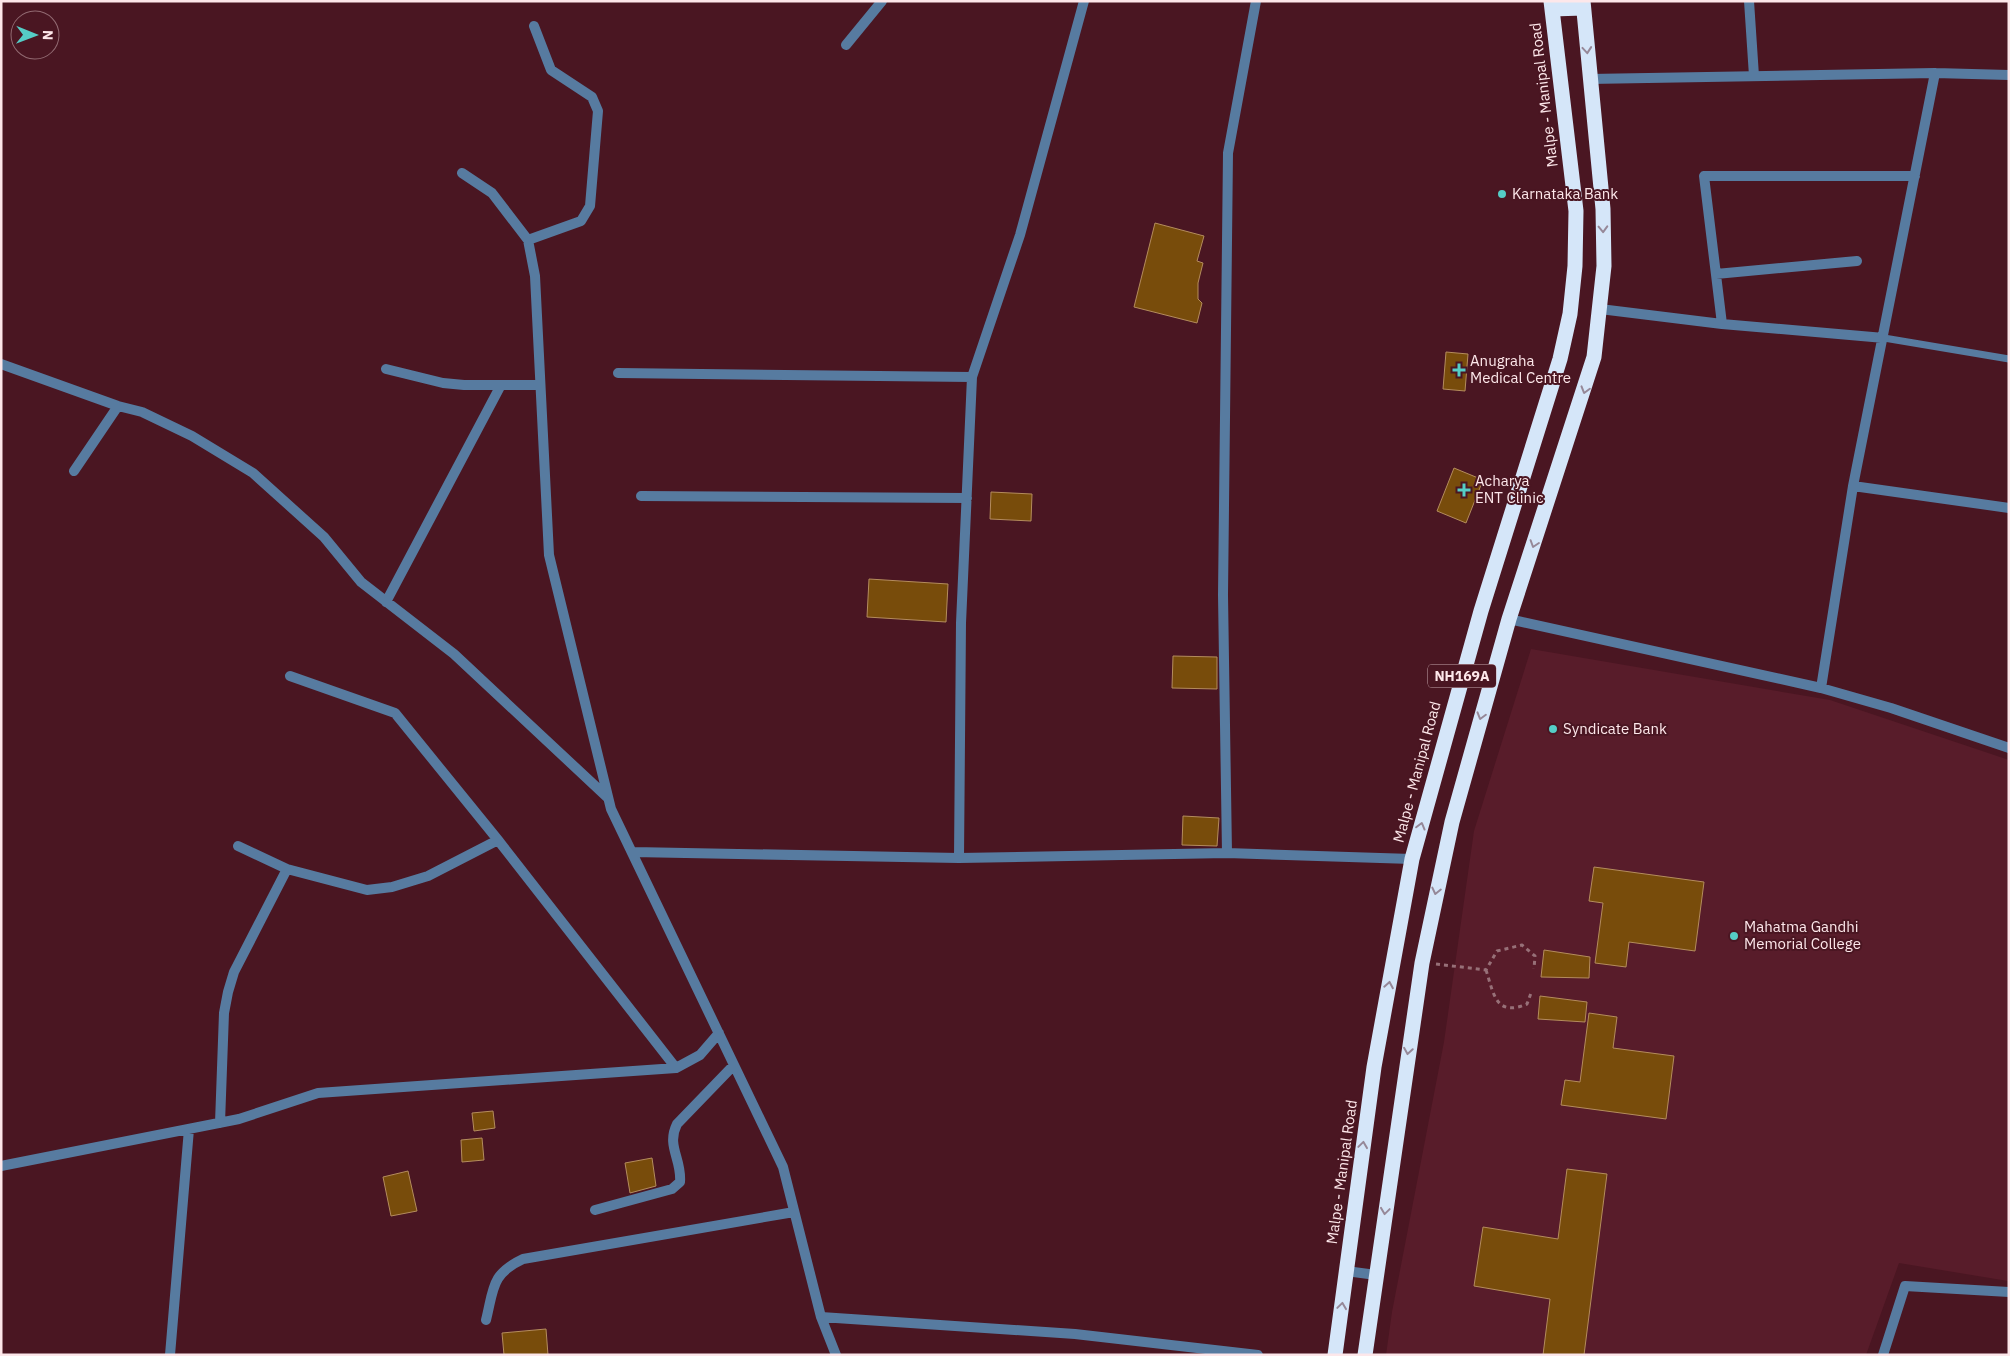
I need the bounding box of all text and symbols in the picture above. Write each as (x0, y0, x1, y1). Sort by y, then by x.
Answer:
north arrow (10, 10, 60, 60)
street label: Malpe - Manipal Road (1525, 22, 1562, 168)
text: N (39, 30, 57, 40)
one-way arrow (1581, 46, 1592, 54)
place label: Karnataka Bank (1512, 184, 1618, 203)
marker: Karnataka Bank (1496, 188, 1508, 200)
one-way arrow (1598, 225, 1609, 233)
place label: Anugraha Medical Centre (1470, 351, 1571, 387)
marker: Anugraha Medical Centre (1452, 363, 1466, 377)
one-way arrow (1580, 385, 1590, 393)
place label: Acharya ENT Clinic (1475, 471, 1544, 507)
marker: Acharya ENT Clinic (1457, 483, 1471, 497)
one-way arrow (1530, 539, 1540, 548)
road number: NH169A (1428, 664, 1496, 688)
street label: Malpe - Manipal Road (1389, 699, 1445, 845)
one-way arrow (1477, 712, 1487, 720)
place label: Syndicate Bank (1563, 719, 1667, 738)
marker: Syndicate Bank (1547, 723, 1559, 735)
one-way arrow (1415, 822, 1425, 830)
one-way arrow (1431, 886, 1442, 895)
place label: Mahatma Gandhi Memorial College (1744, 917, 1861, 953)
marker: Mahatma Gandhi Memorial College (1728, 930, 1740, 942)
one-way arrow (1383, 981, 1393, 989)
one-way arrow (1403, 1046, 1413, 1055)
street label: Malpe - Manipal Road (1322, 1099, 1361, 1245)
one-way arrow (1357, 1141, 1368, 1149)
one-way arrow (1380, 1208, 1391, 1216)
one-way arrow (1336, 1302, 1347, 1310)

